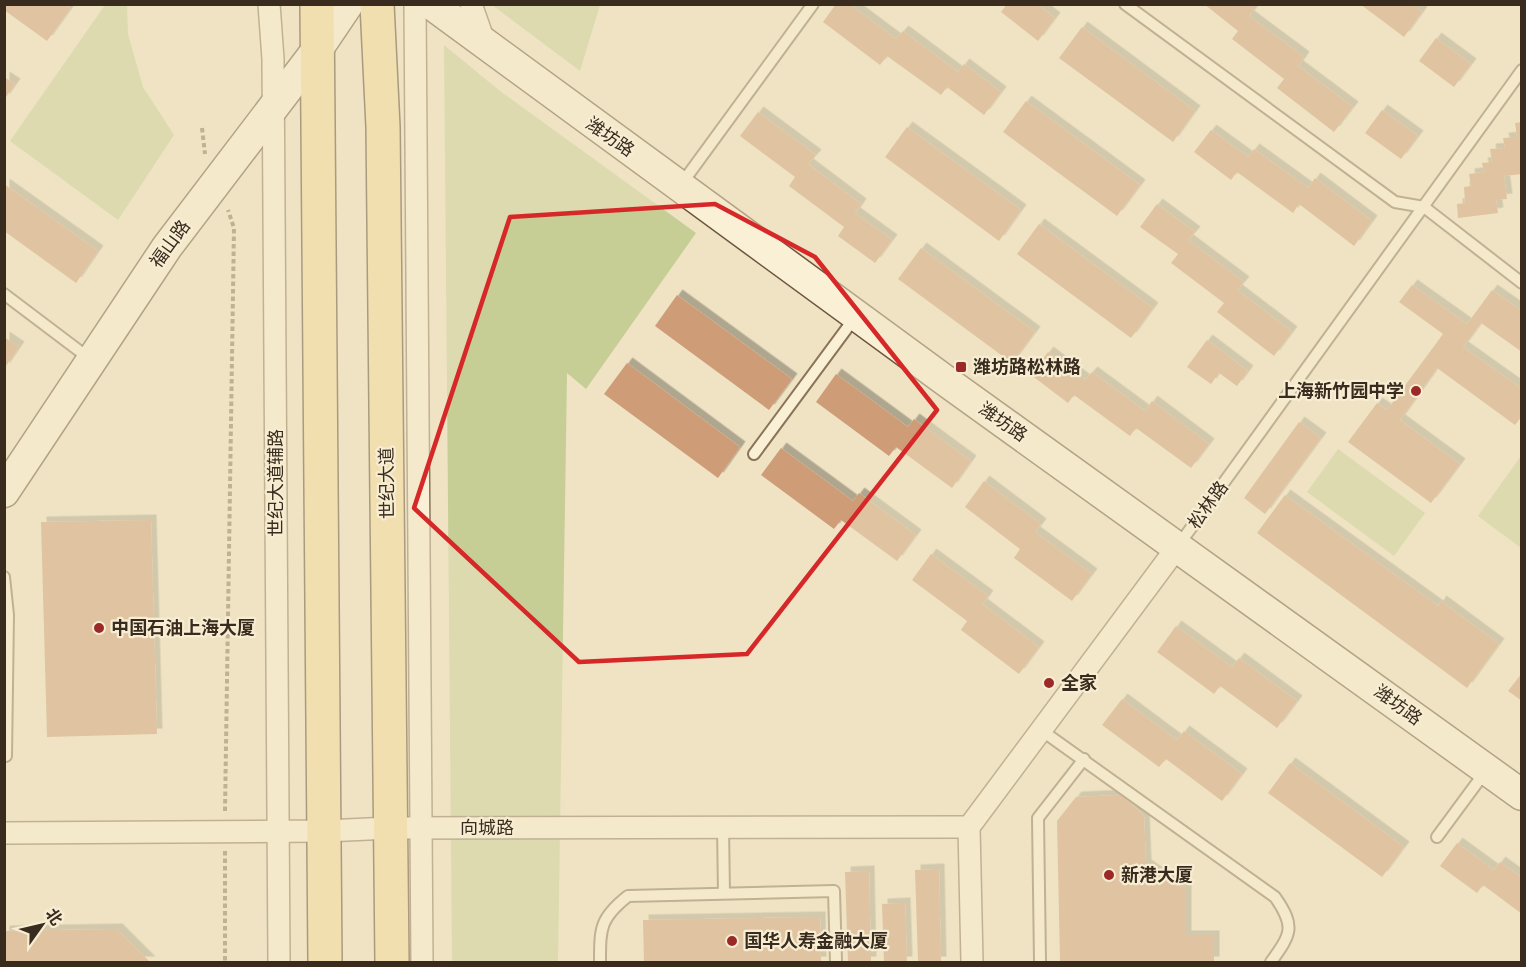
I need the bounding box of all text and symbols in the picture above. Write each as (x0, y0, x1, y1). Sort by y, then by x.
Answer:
street label: 潍坊路 (582, 113, 638, 161)
street label: 福山路 (145, 216, 195, 272)
place label: 潍坊路松林路 (973, 356, 1081, 378)
marker: 潍坊路松林路 (954, 360, 968, 374)
place label: 上海新竹园中学 (1278, 380, 1404, 402)
marker: 上海新竹园中学 (1409, 384, 1423, 398)
street label: 潍坊路 (975, 398, 1031, 446)
street label: 世纪大道辅路 (265, 429, 287, 537)
street label: 世纪大道 (375, 447, 399, 519)
street label: 松林路 (1183, 477, 1233, 533)
place label: 中国石油上海大厦 (111, 617, 255, 639)
marker: 中国石油上海大厦 (92, 621, 106, 635)
place label: 全家 (1061, 672, 1097, 694)
marker: 全家 (1042, 676, 1056, 690)
street label: 潍坊路 (1370, 680, 1426, 730)
street label: 向城路 (460, 817, 514, 839)
place label: 新港大厦 (1121, 864, 1193, 886)
marker: 新港大厦 (1102, 868, 1116, 882)
north arrow (12, 895, 72, 955)
text: 北 (42, 905, 66, 929)
place label: 国华人寿金融大厦 (744, 930, 888, 952)
marker: 国华人寿金融大厦 (725, 934, 739, 948)

